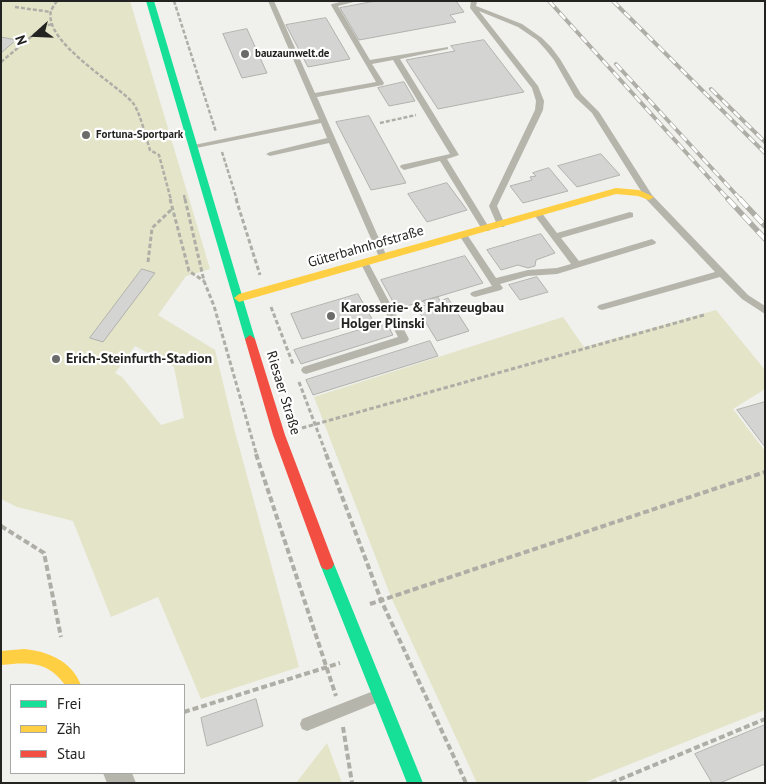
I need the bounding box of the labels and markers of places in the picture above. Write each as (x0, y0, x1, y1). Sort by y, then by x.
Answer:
place label: bauzaunwelt.de (255, 47, 329, 61)
marker: bauzaunwelt.de (239, 48, 251, 60)
place label: Fortuna-Sportpark (96, 128, 183, 142)
marker: Fortuna-Sportpark (80, 129, 92, 141)
place label: Karosserie- & Fahrzeugbau Holger Plinski (341, 300, 504, 332)
marker: Karosserie- & Fahrzeugbau Holger Plinski (325, 310, 337, 322)
place label: Erich-Steinfurth-Stadion (66, 351, 212, 367)
marker: Erich-Steinfurth-Stadion (50, 353, 62, 365)

